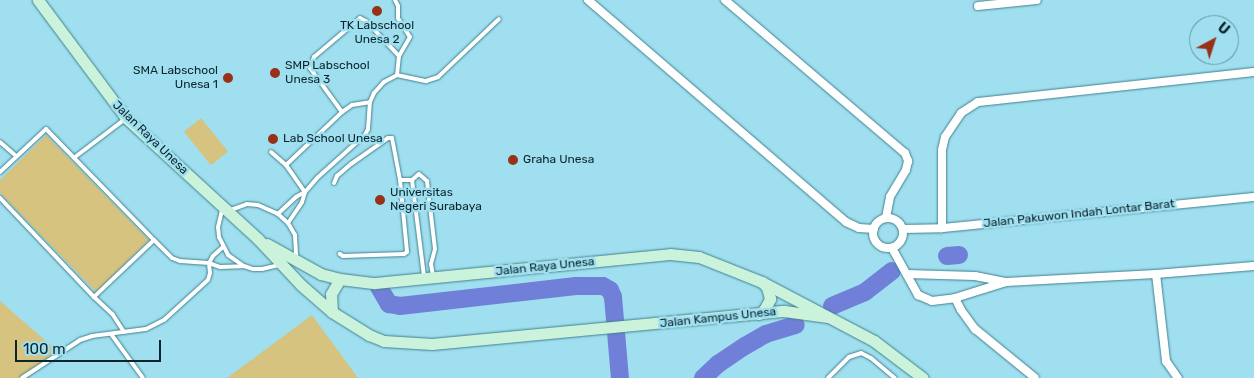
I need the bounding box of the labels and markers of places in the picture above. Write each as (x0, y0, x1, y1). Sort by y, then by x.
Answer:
marker: TK Labschool Unesa 2 (371, 5, 383, 17)
place label: TK Labschool Unesa 2 (340, 19, 414, 47)
place label: SMP Labschool Unesa 3 (285, 59, 370, 87)
place label: SMA Labschool Unesa 1 (133, 64, 218, 92)
marker: SMP Labschool Unesa 3 (269, 67, 281, 79)
marker: SMA Labschool Unesa 1 (222, 72, 234, 84)
place label: Lab School Unesa (283, 132, 383, 146)
marker: Lab School Unesa (267, 133, 279, 145)
place label: Graha Unesa (523, 153, 594, 167)
marker: Graha Unesa (507, 154, 519, 166)
place label: Universitas Negeri Surabaya (390, 186, 482, 214)
marker: Universitas Negeri Surabaya (374, 194, 386, 206)

